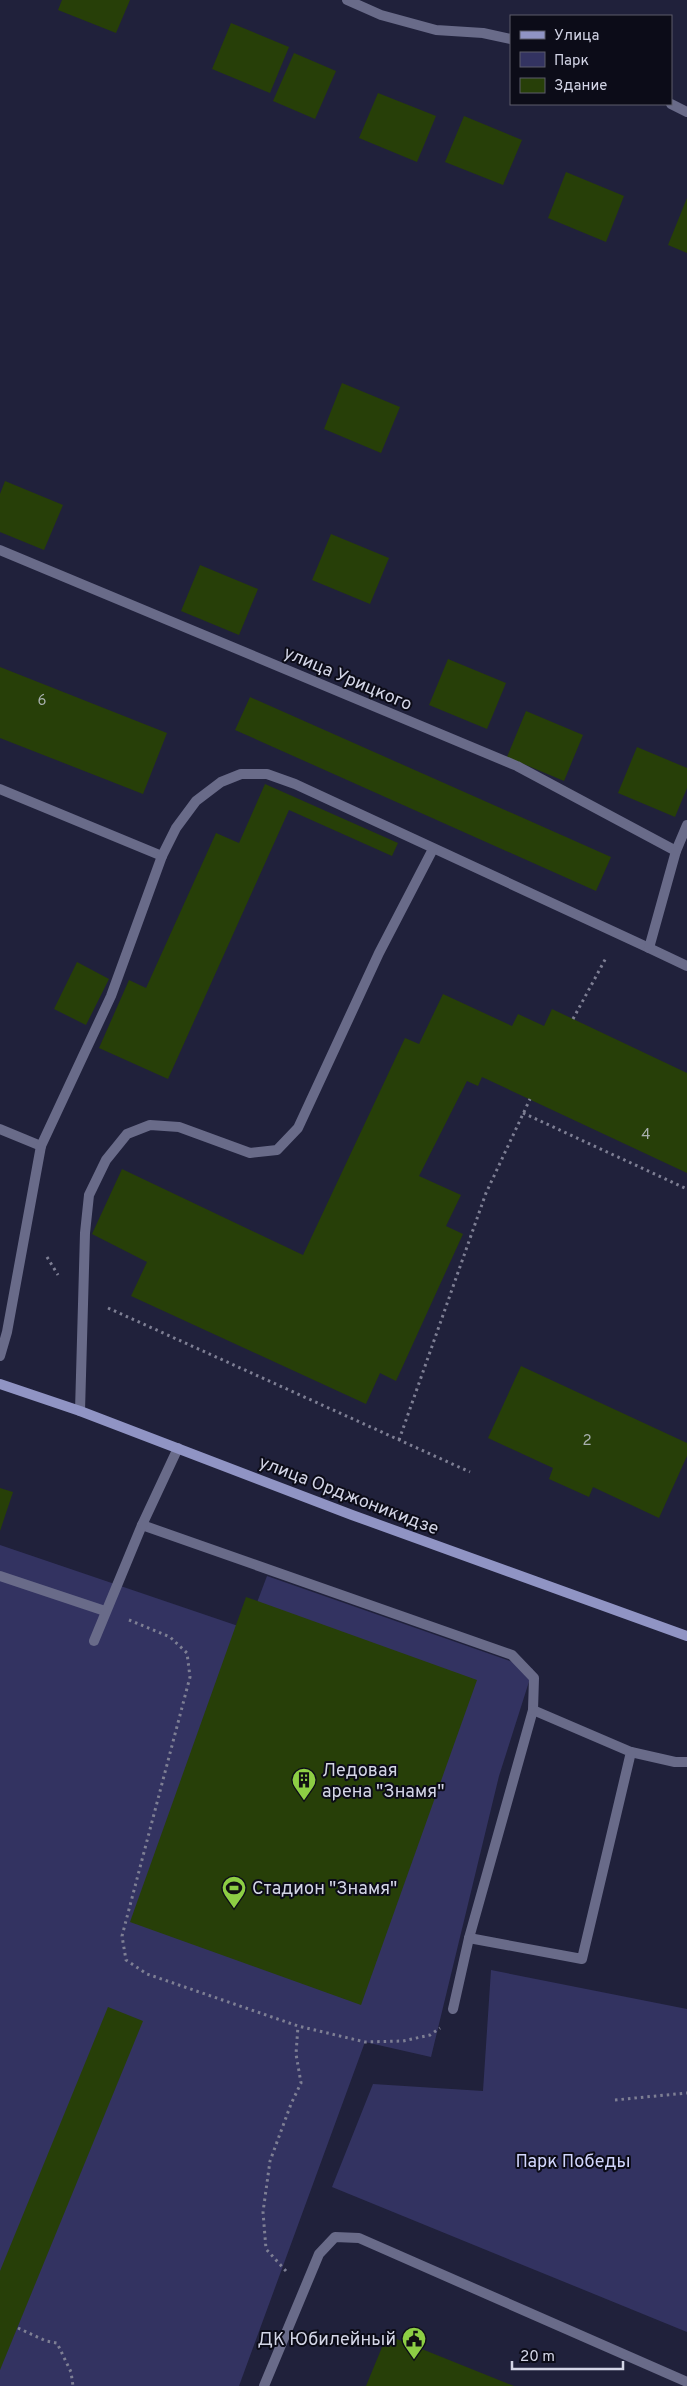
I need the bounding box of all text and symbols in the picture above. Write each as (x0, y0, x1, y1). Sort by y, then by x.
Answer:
legend (510, 15, 672, 105)
text: Улица (554, 27, 599, 46)
text: Парк (554, 52, 589, 71)
text: Здание (554, 77, 607, 96)
street label: улица Урицкого (280, 642, 415, 717)
house number: 6 (38, 692, 47, 711)
house number: 4 (641, 1126, 651, 1145)
house number: 2 (582, 1432, 592, 1451)
street label: улица Орджоникидзе (255, 1451, 442, 1541)
place label: Ледовая арена "Знамя" (322, 1760, 444, 1804)
building icon: Ледовая арена "Знамя" (291, 1767, 317, 1801)
sports icon: Стадион "Знамя" (221, 1875, 247, 1909)
place label: Стадион "Знамя" (252, 1878, 397, 1901)
park label: Парк Победы (516, 2151, 630, 2174)
public building icon: ДК Юбилейный (401, 2326, 427, 2360)
place label: ДК Юбилейный (258, 2329, 396, 2352)
scale bar (512, 2338, 623, 2370)
text: 20 m (520, 2348, 555, 2367)

